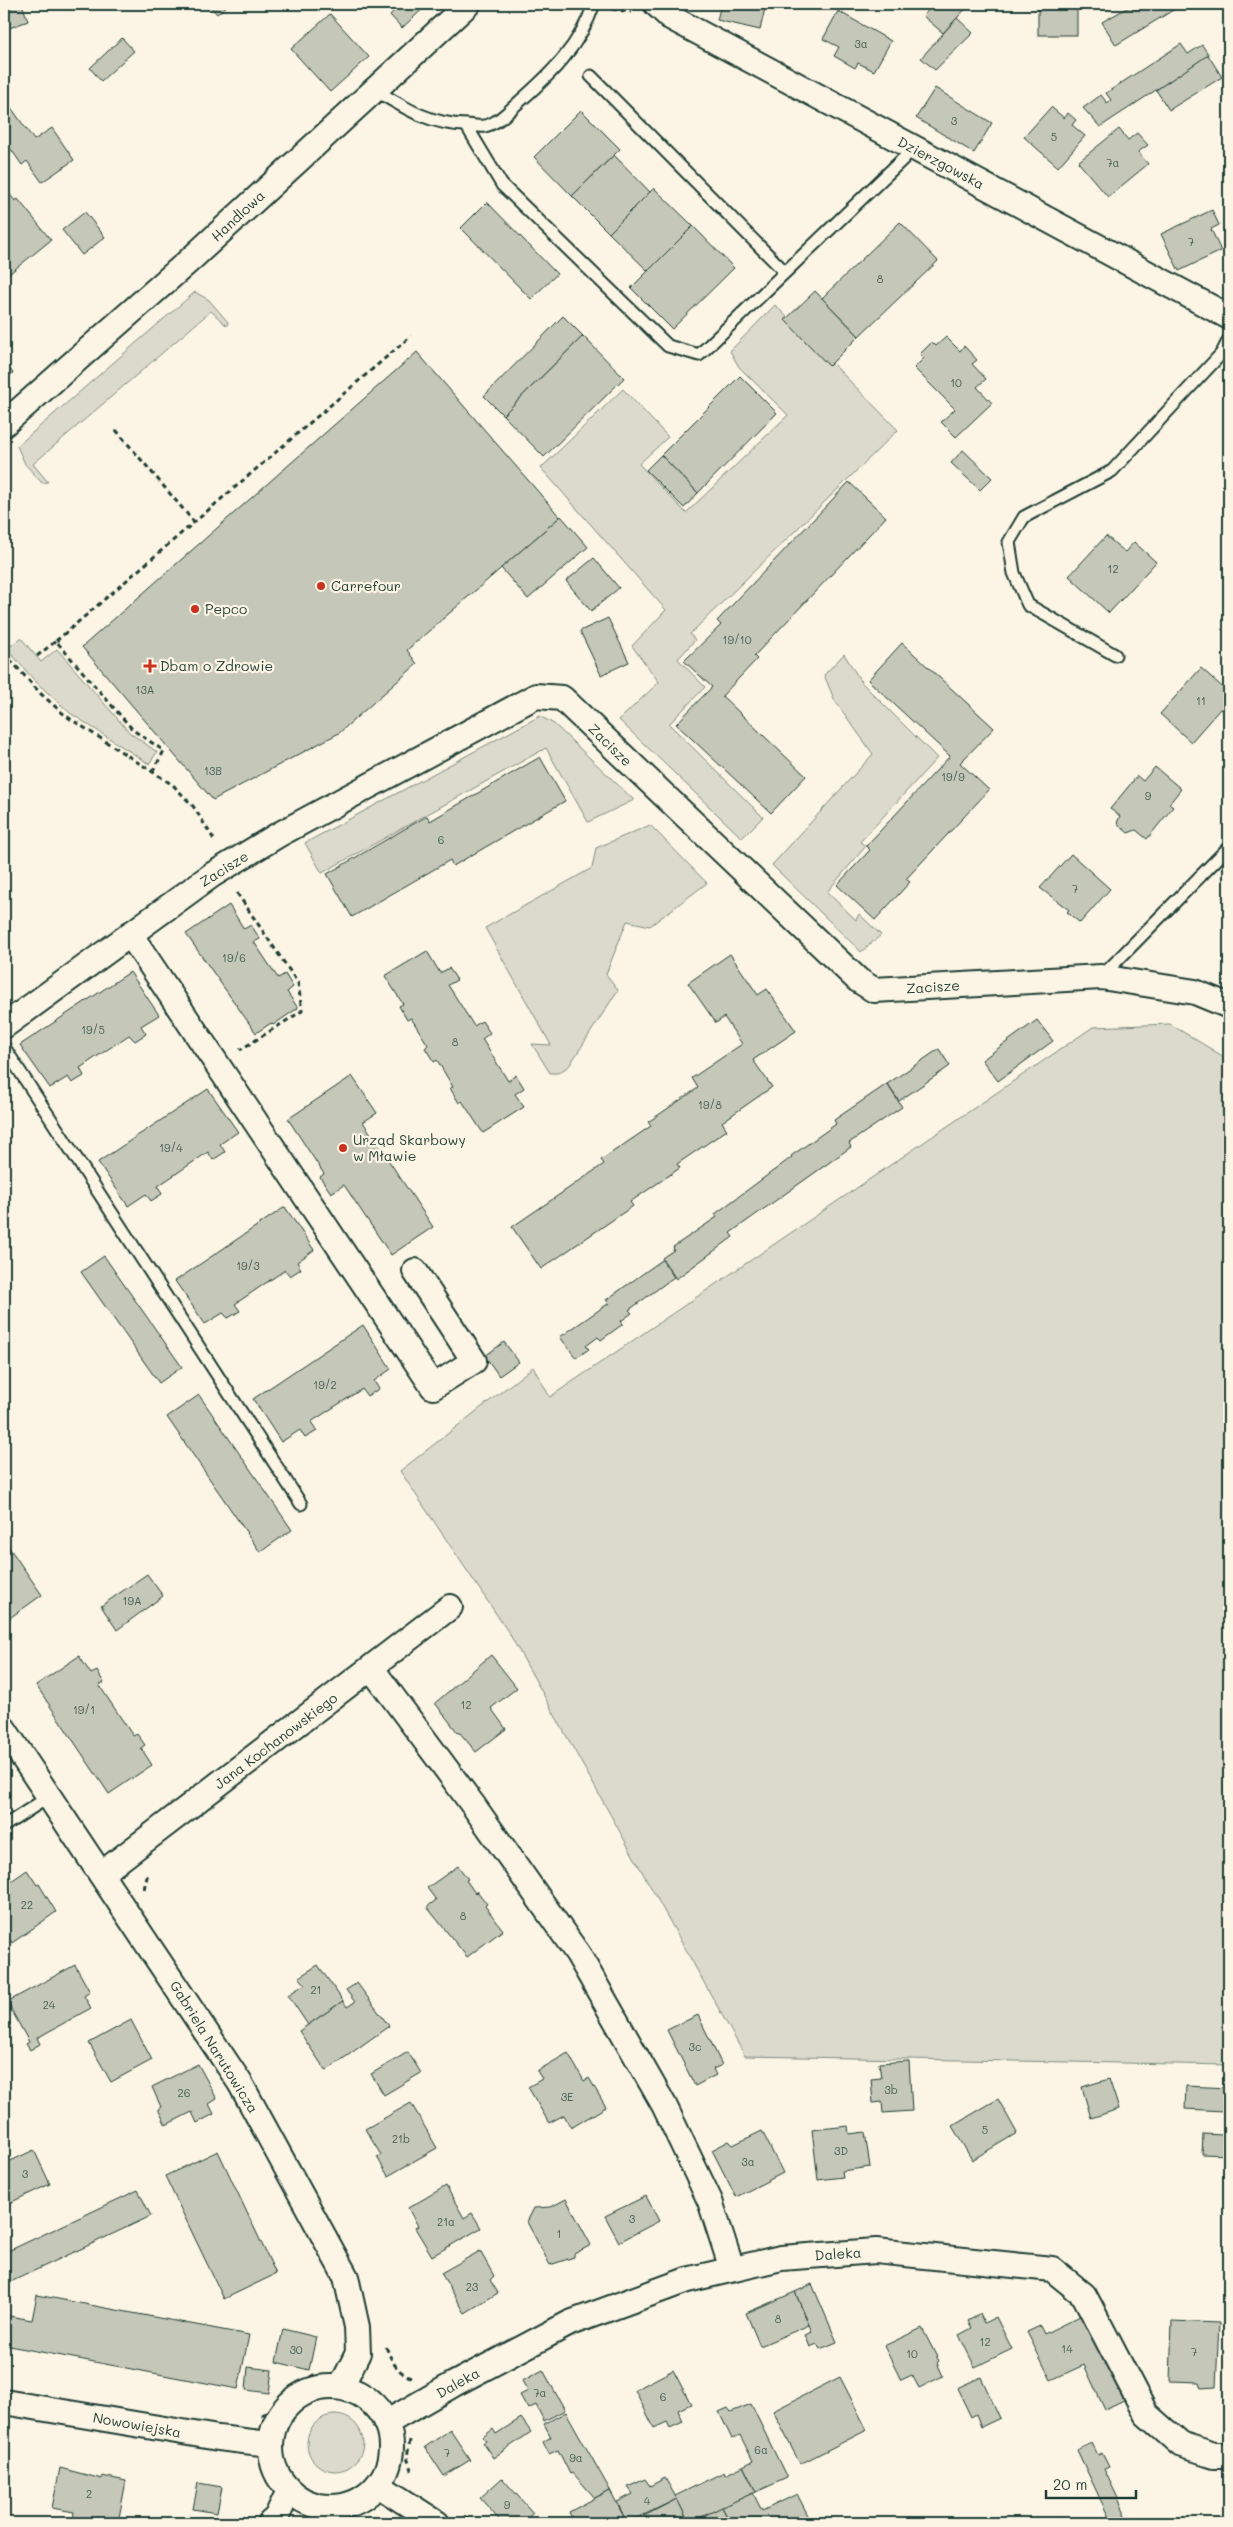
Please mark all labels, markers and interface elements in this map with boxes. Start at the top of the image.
house number: 3a [854,36,868,51]
house number: 3 [951,113,958,128]
house number: 5 [1051,129,1057,144]
street label: Dzierzgowska [895,132,988,193]
house number: 7a [1107,155,1120,170]
street label: Handlowa [207,186,269,245]
house number: 7 [1188,234,1194,249]
house number: 8 [877,271,884,286]
house number: 10 [950,375,962,390]
house number: 12 [1107,561,1119,576]
place label: Carrefour [331,576,401,595]
marker: Carrefour [315,580,327,592]
place label: Pepco [205,599,247,618]
marker: Pepco [189,603,201,615]
house number: 19/10 [723,632,752,647]
place label: Dbam o Zdrowie [160,656,273,675]
marker: Dbam o Zdrowie [144,660,156,672]
house number: 13A [136,682,154,697]
house number: 11 [1196,693,1206,708]
street label: Zacisze [584,719,636,770]
house number: 13B [204,763,222,778]
house number: 19/9 [941,769,965,784]
house number: 9 [1145,788,1152,803]
house number: 6 [438,832,444,847]
street label: Zacisze [196,846,252,891]
house number: 7 [1072,881,1078,896]
house number: 19/6 [222,950,246,965]
street label: Zacisze [905,975,961,998]
house number: 19/5 [81,1022,105,1037]
house number: 8 [452,1034,459,1049]
house number: 19/8 [698,1097,722,1112]
place label: Urząd Skarbowy w Mławie [353,1130,466,1165]
house number: 19/4 [159,1140,183,1155]
marker: Urząd Skarbowy w Mławie [337,1142,349,1154]
house number: 19/3 [236,1258,260,1273]
house number: 19/2 [313,1377,337,1392]
house number: 19A [122,1593,142,1608]
street label: Jana Kochanowskiego [210,1688,341,1793]
house number: 12 [460,1697,472,1712]
house number: 19/1 [73,1702,95,1717]
house number: 22 [21,1897,33,1912]
house number: 8 [460,1908,467,1923]
street label: Gabriela Narutowicza [166,1977,263,2117]
house number: 21 [310,1982,322,1997]
house number: 24 [43,1997,56,2012]
house number: 3c [689,2039,701,2054]
house number: 3b [884,2082,898,2097]
house number: 26 [178,2085,190,2100]
house number: 3E [561,2089,573,2104]
house number: 5 [982,2122,988,2137]
house number: 21b [392,2131,410,2146]
house number: 3D [834,2143,848,2158]
house number: 3a [741,2154,755,2169]
house number: 3 [22,2166,29,2181]
house number: 3 [629,2211,636,2226]
house number: 21a [437,2214,455,2229]
house number: 1 [557,2226,561,2241]
street label: Daleka [814,2242,862,2265]
house number: 23 [466,2279,479,2294]
house number: 8 [775,2311,782,2326]
house number: 12 [979,2334,991,2349]
house number: 14 [1061,2341,1073,2356]
house number: 30 [289,2342,303,2357]
house number: 7 [1191,2344,1197,2359]
house number: 10 [906,2346,918,2361]
street label: Daleka [433,2363,483,2402]
house number: 7a [534,2385,547,2400]
house number: 6 [660,2389,666,2404]
street label: Nowowiejska [91,2407,183,2442]
house number: 6a [754,2442,768,2457]
house number: 7 [444,2445,450,2460]
house number: 9a [569,2450,583,2465]
scale bar [1046,2467,1136,2499]
text: 20 m [1053,2474,1087,2494]
house number: 2 [86,2486,92,2501]
house number: 4 [644,2493,651,2508]
house number: 9 [504,2497,511,2512]

